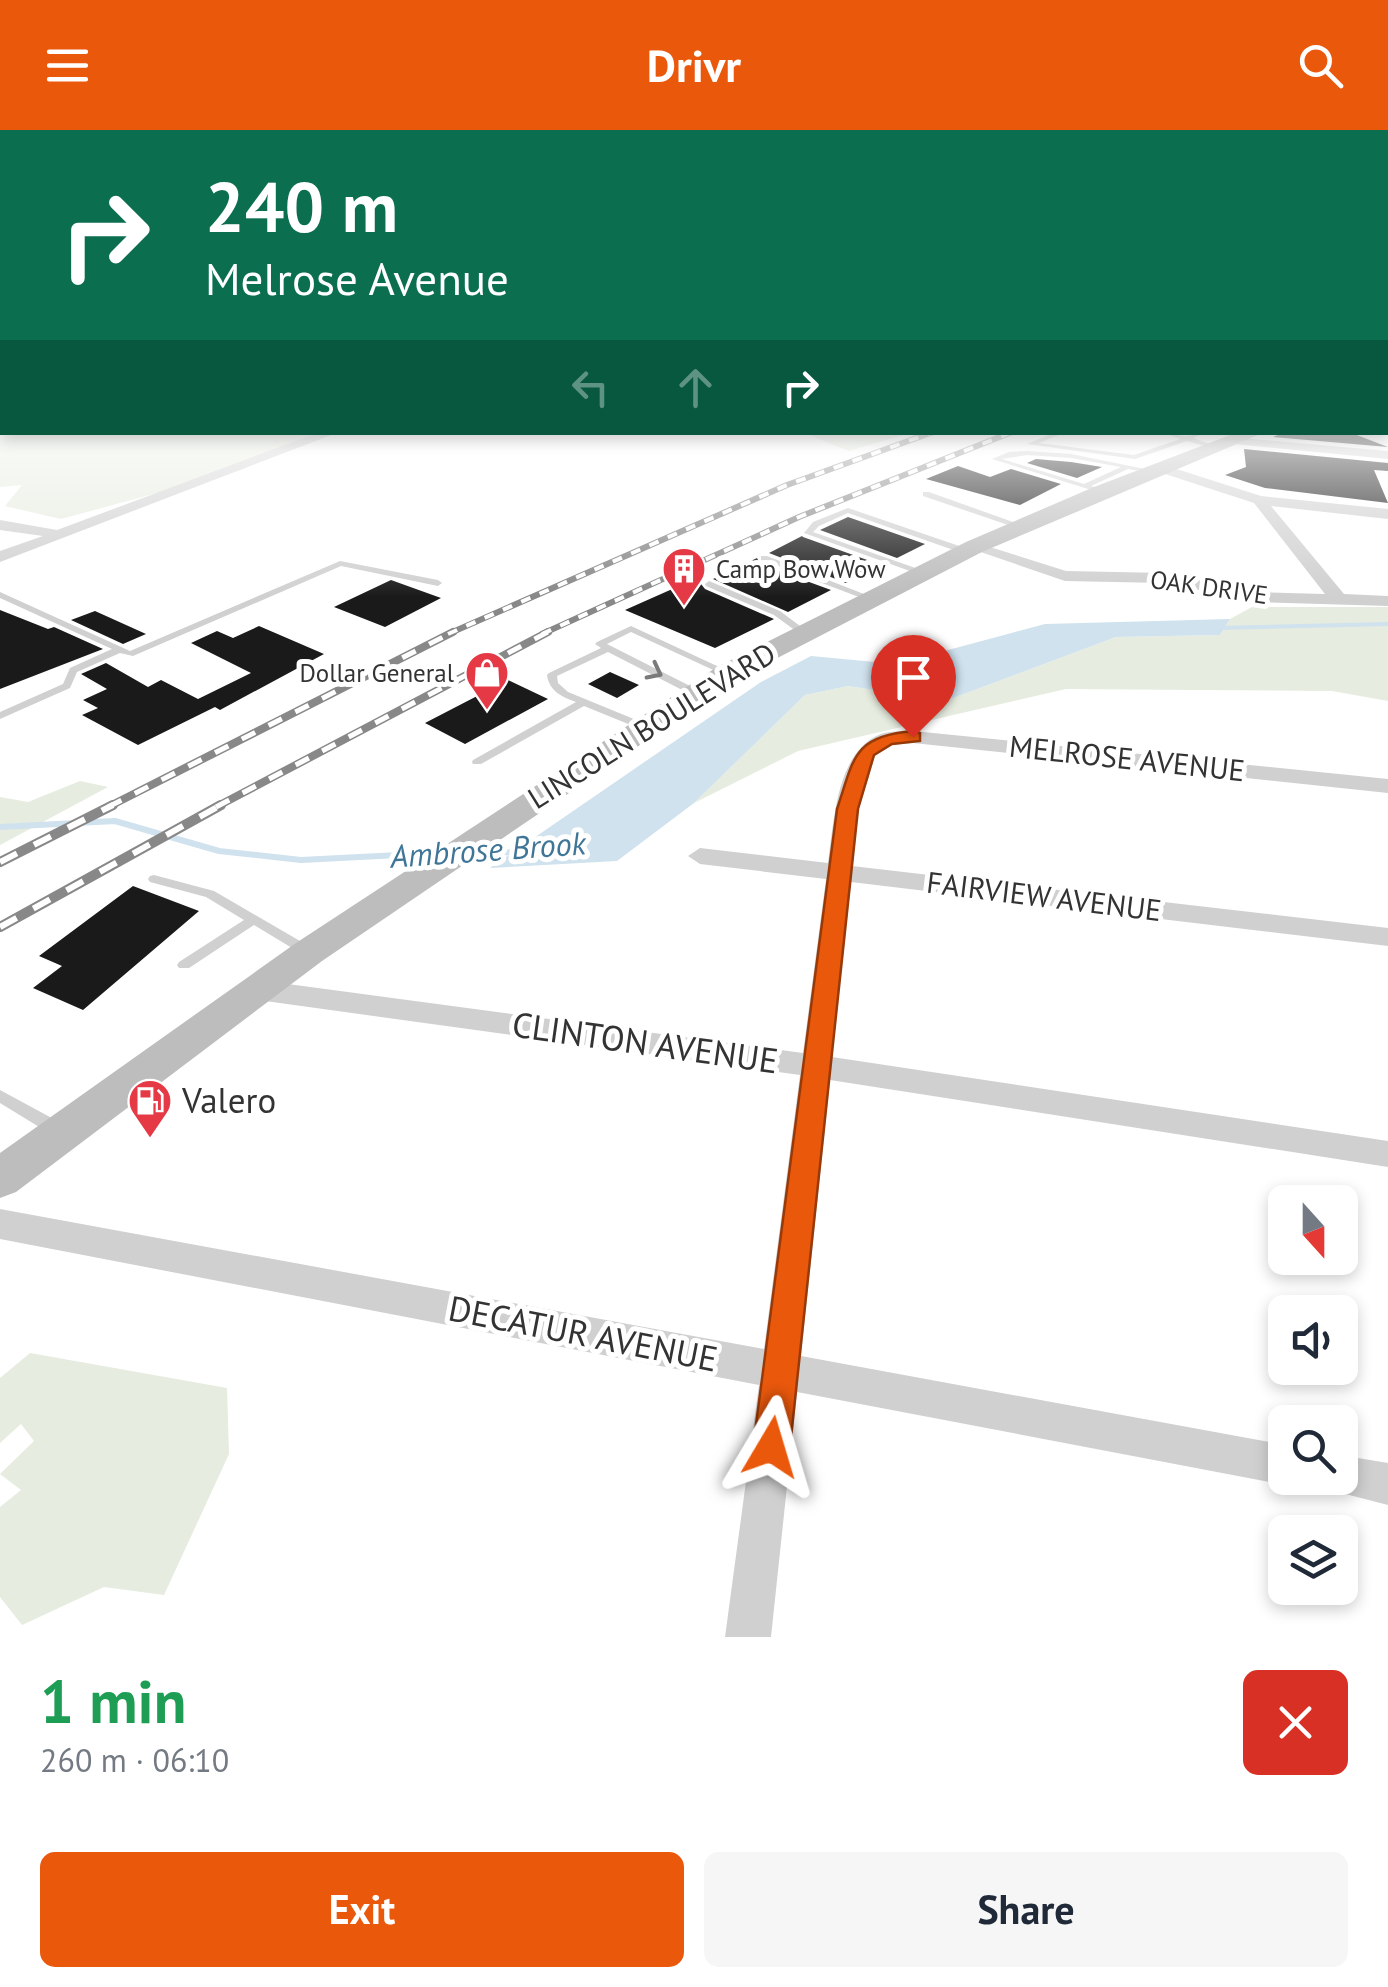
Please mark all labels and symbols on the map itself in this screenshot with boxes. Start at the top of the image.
building icon: Camp Bow Wow [661,546,707,607]
place label: Camp Bow Wow [716,553,886,585]
street label: OAK DRIVE [1148,563,1270,611]
street label: LINCOLN BOULEVARD [520,633,782,817]
pin [871,635,956,738]
shop icon: Dollar General [464,650,510,711]
place label: Dollar General [299,657,455,689]
one-way arrow [645,660,663,679]
street label: MELROSE AVENUE [1007,726,1247,789]
water label: Ambrose Brook [387,821,589,877]
street label: FAIRVIEW AVENUE [925,862,1164,929]
street label: CLINTON AVENUE [509,1001,781,1083]
place label: Valero [181,1077,276,1123]
fuel station icon: Valero [127,1078,173,1139]
north arrow [1268,1185,1358,1275]
street label: DECATUR AVENUE [445,1284,721,1382]
position arrow [719,1395,823,1499]

